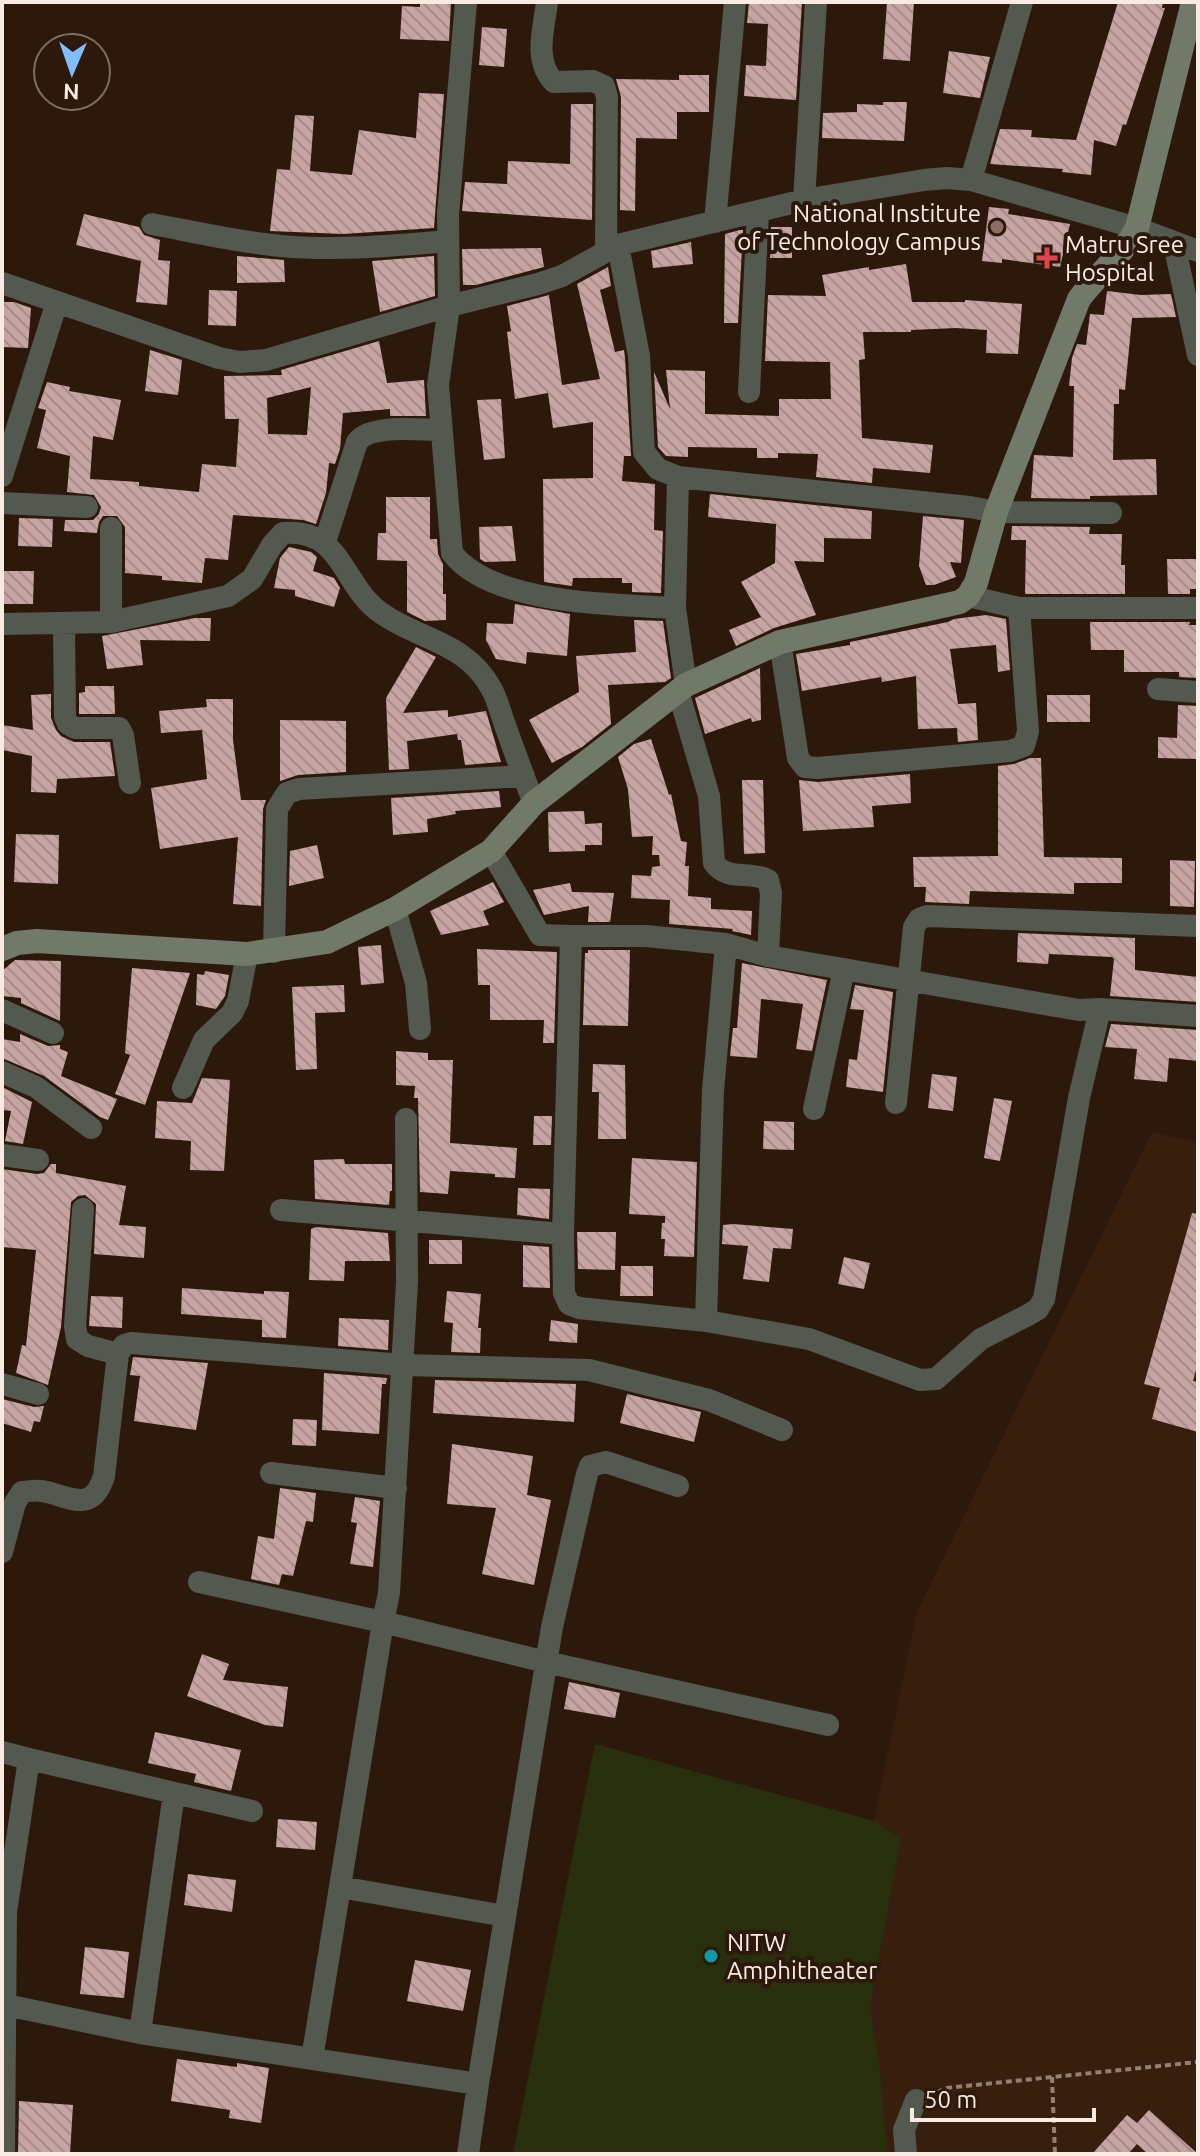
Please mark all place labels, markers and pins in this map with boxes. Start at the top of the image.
place label: National Institute of Technology Campus [737,200,981,255]
marker: National Institute of Technology Campus [988,218,1006,236]
place label: Matru Sree Hospital [1065,231,1184,286]
marker: Matru Sree Hospital [1036,247,1058,269]
place label: NITW Amphitheater [727,1929,877,1984]
marker: NITW Amphitheater [702,1947,720,1965]

